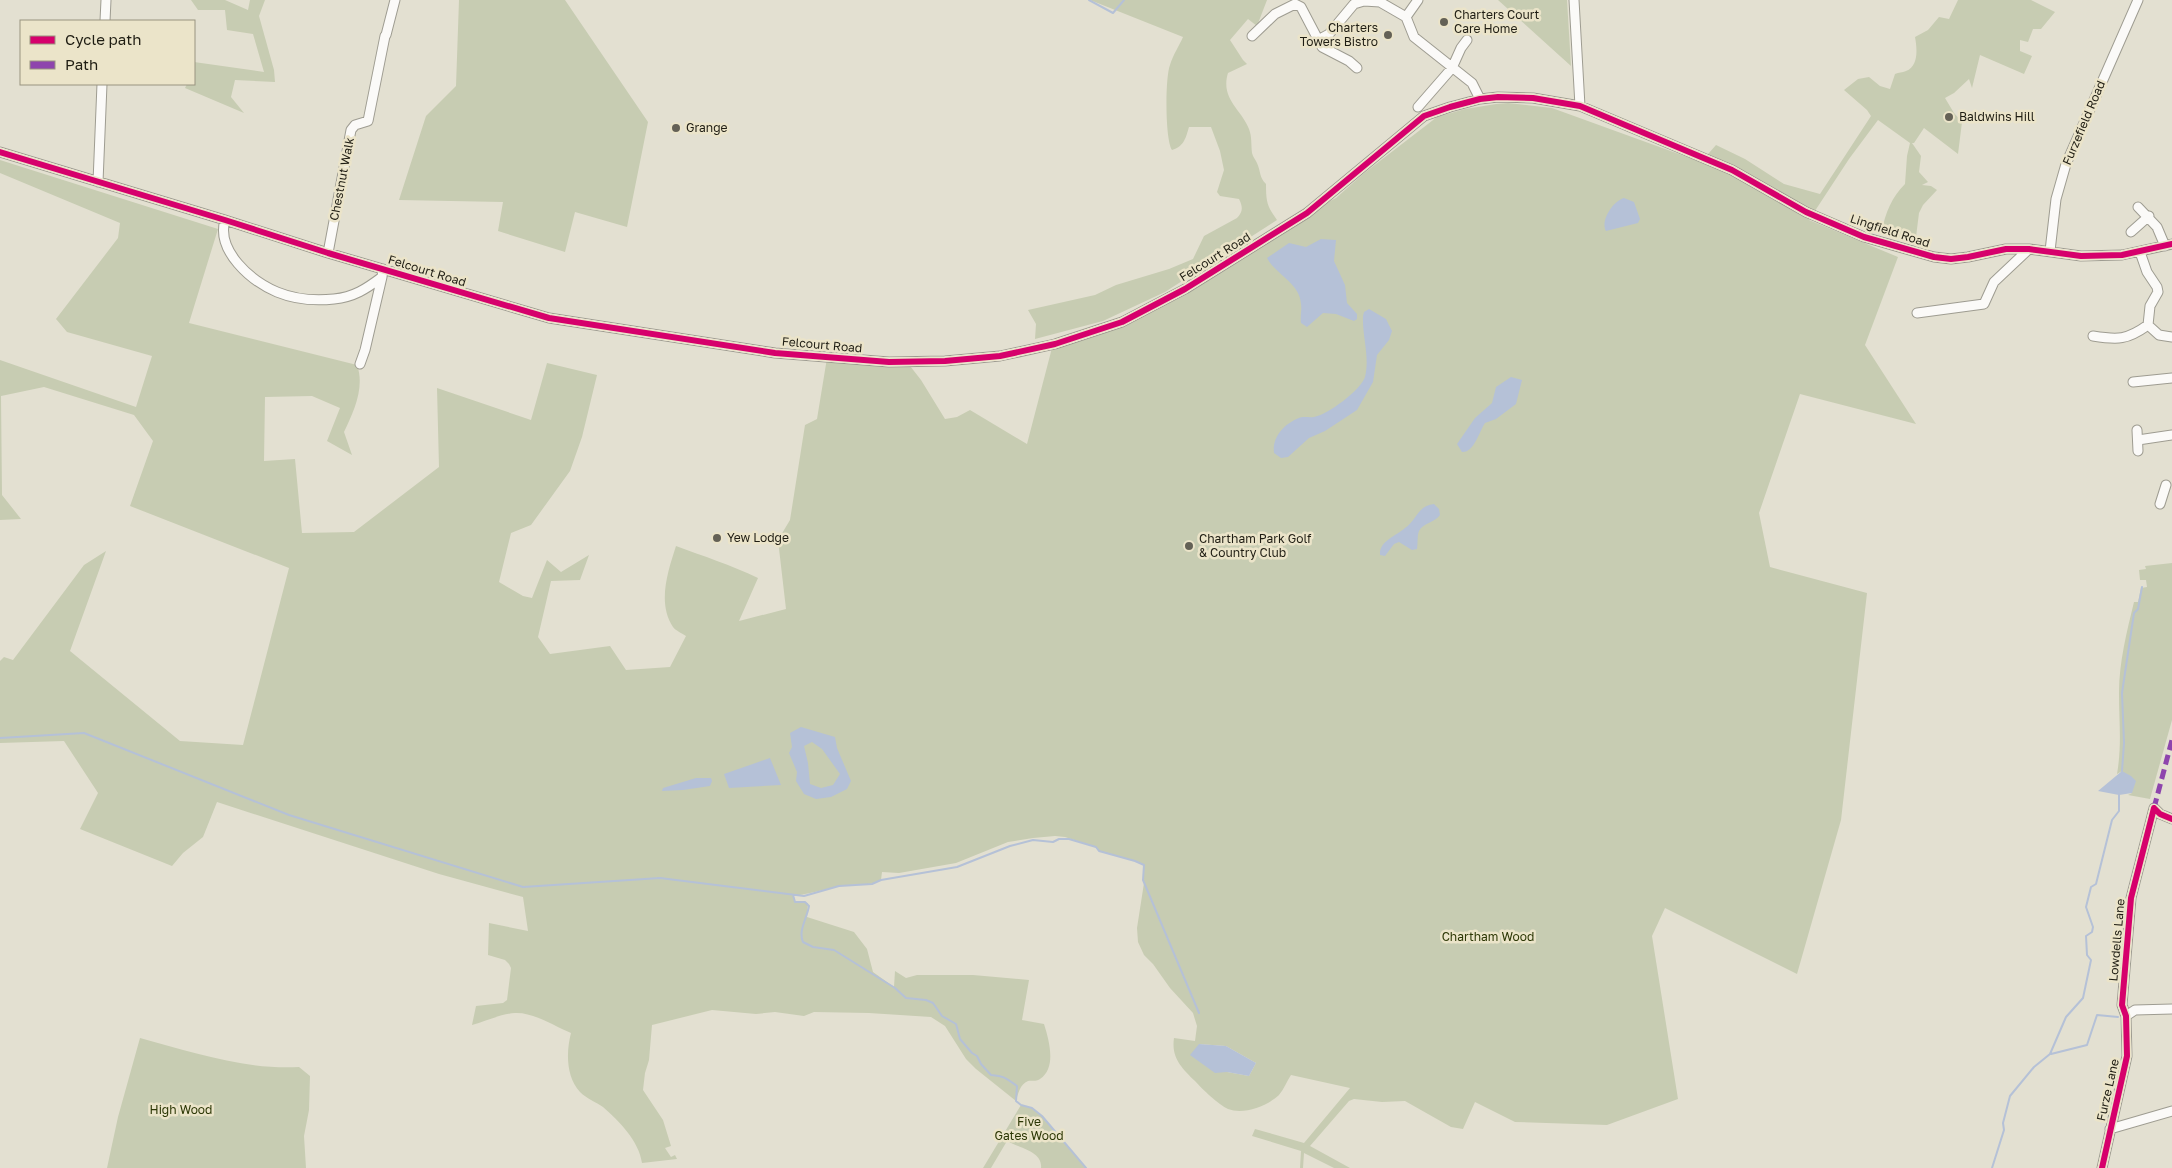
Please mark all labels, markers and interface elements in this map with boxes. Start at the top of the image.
place label: Charters Court Care Home [1454,7,1540,36]
marker: Charters Court Care Home [1438,16,1450,28]
legend [20,20,195,85]
place label: Charters Towers Bistro [1300,20,1378,49]
marker: Charters Towers Bistro [1382,29,1394,41]
text: Cycle path [65,30,141,48]
text: Path [65,55,98,73]
street label: Furzefield Road [2059,78,2108,167]
place label: Baldwins Hill [1959,109,2035,124]
marker: Baldwins Hill [1943,111,1955,123]
place label: Grange [686,120,728,135]
marker: Grange [670,122,682,134]
street label: Chestnut Walk [326,136,357,222]
street label: Lingfield Road [1848,211,1932,250]
street label: Felcourt Road [1176,229,1253,284]
street label: Felcourt Road [386,252,468,290]
street label: Felcourt Road [781,334,863,355]
place label: Yew Lodge [727,530,789,545]
place label: Chartham Park Golf & Country Club [1199,531,1312,560]
marker: Yew Lodge [711,532,723,544]
marker: Chartham Park Golf & Country Club [1183,540,1195,552]
street label: Lowdells Lane [2105,898,2128,982]
park label: Chartham Wood [1442,929,1534,944]
street label: Furze Lane [2093,1057,2122,1122]
park label: High Wood [150,1102,212,1117]
park label: Five Gates Wood [994,1114,1064,1143]

